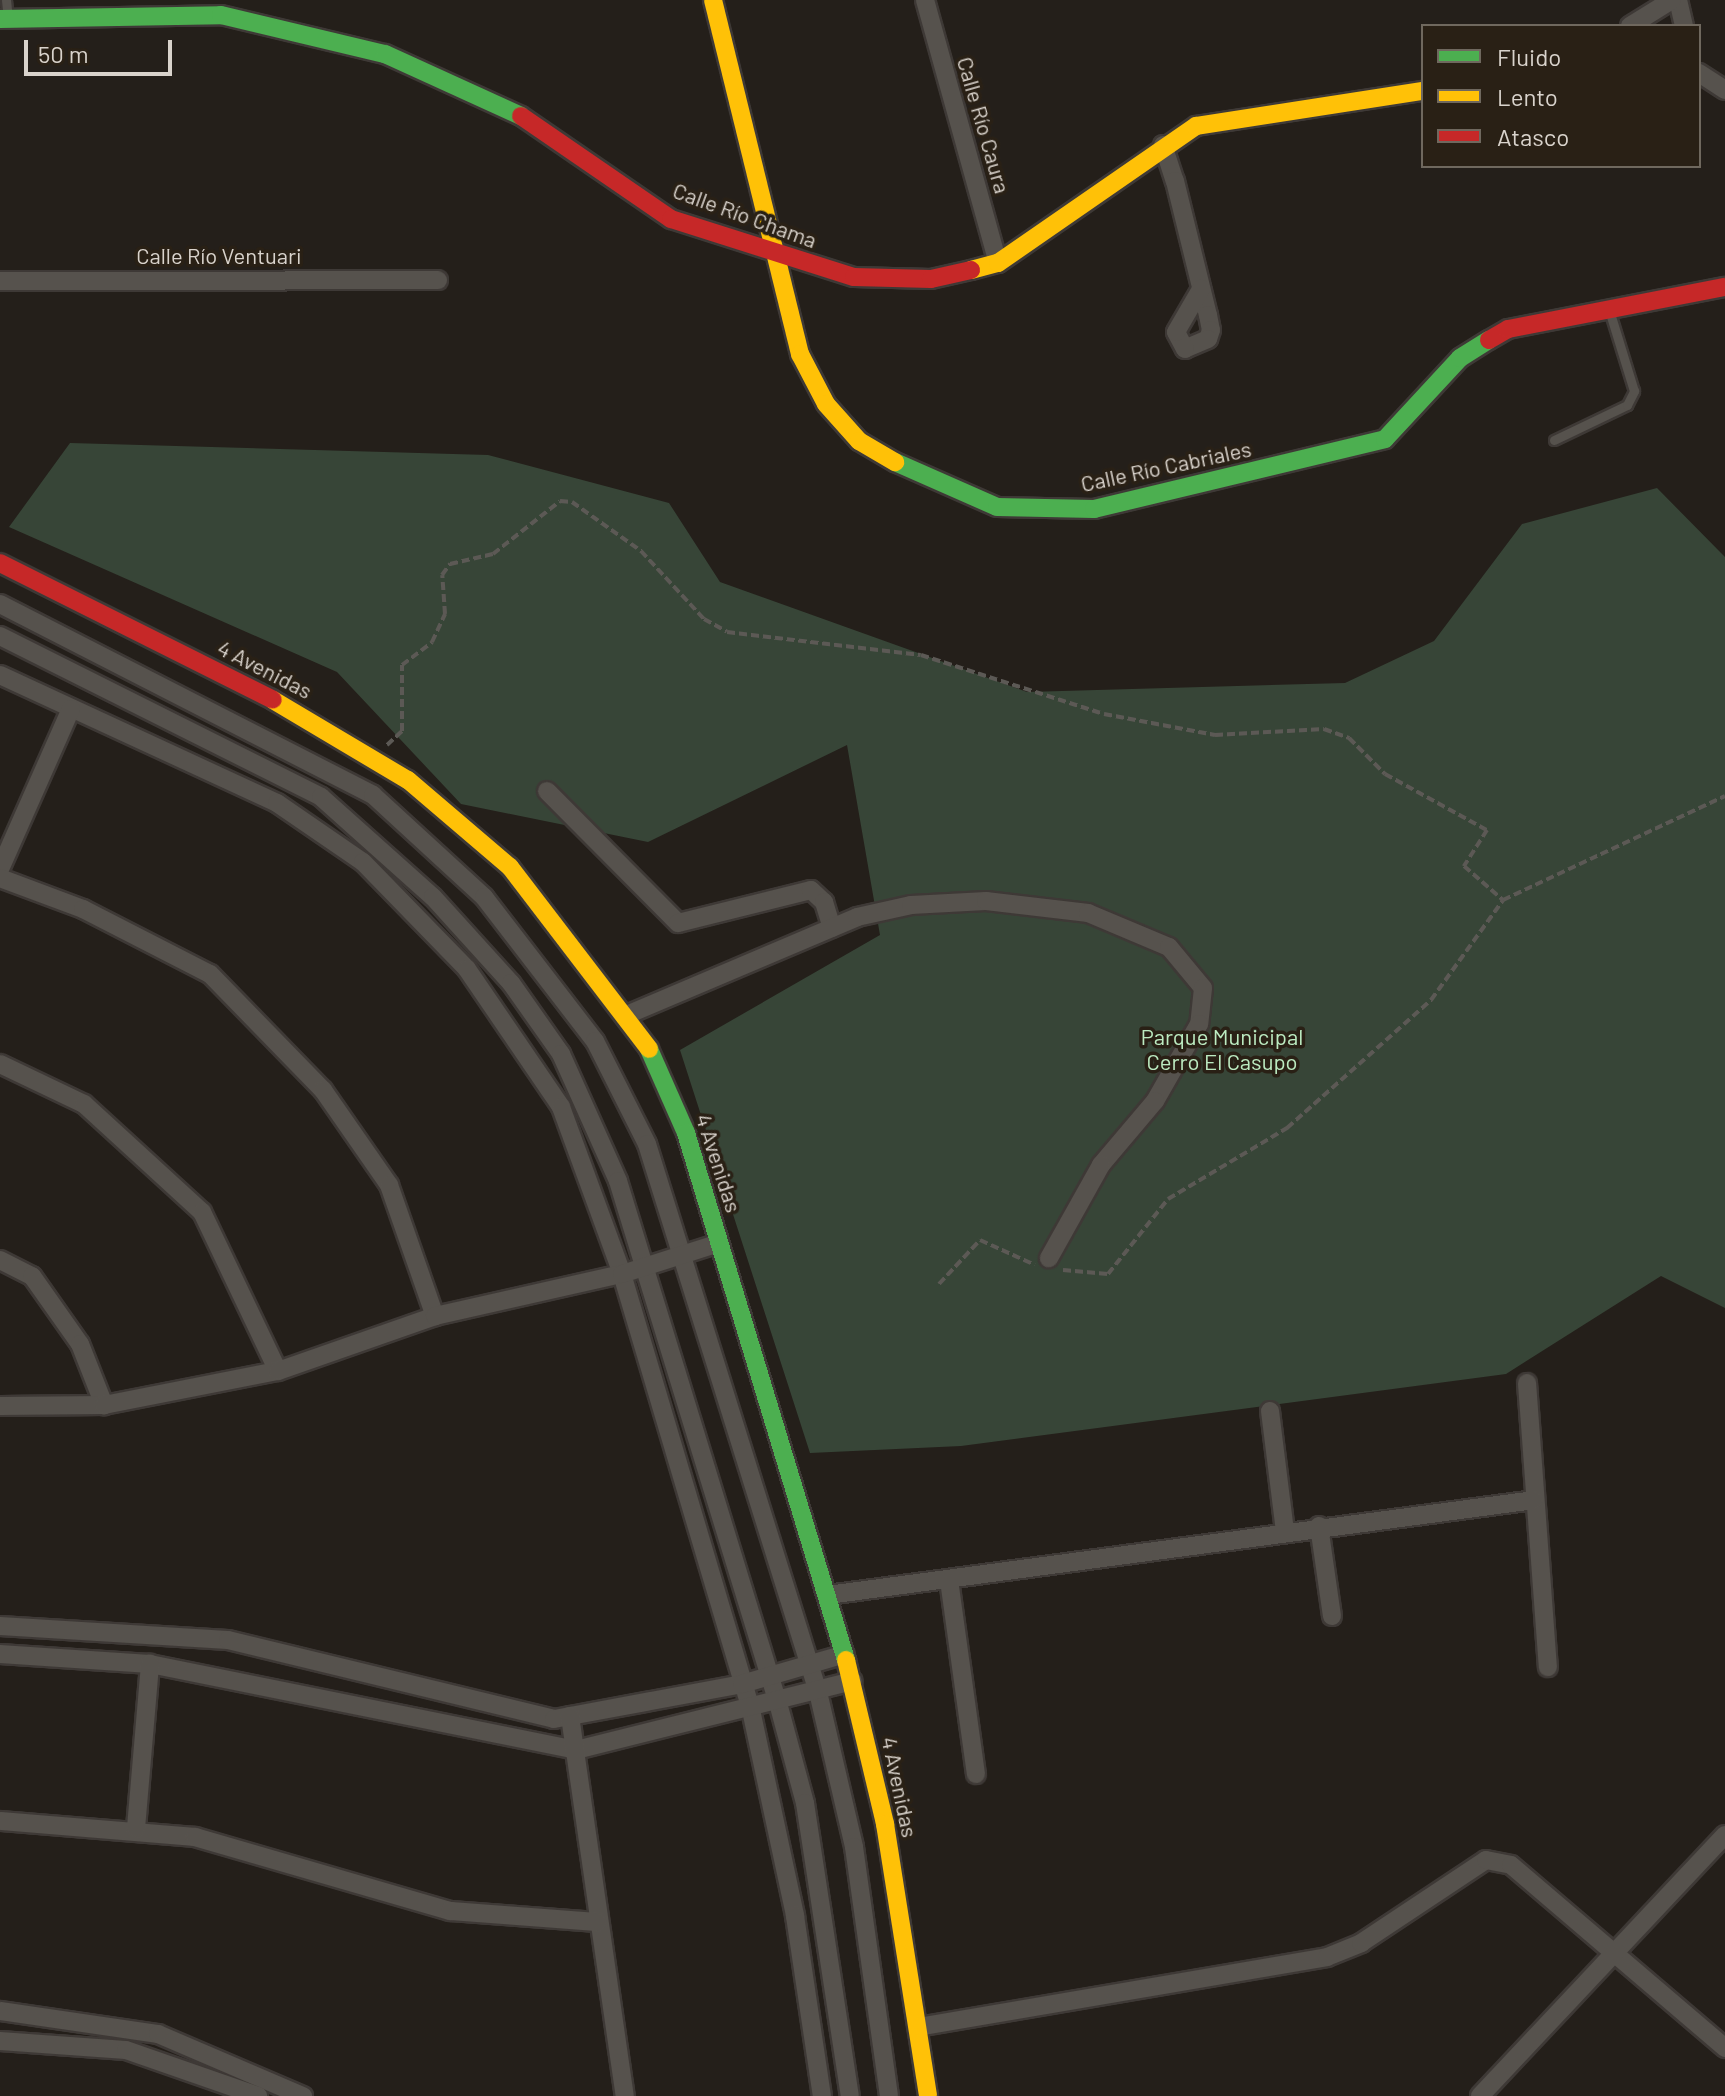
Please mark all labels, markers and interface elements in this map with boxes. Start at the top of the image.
scale bar [28,24,176,74]
legend [1421,24,1701,168]
text: 50 m [38,39,89,68]
text: Fluido [1497,42,1561,71]
street label: Calle Río Caura [952,54,1016,196]
text: Lento [1497,82,1558,111]
text: Atasco [1497,122,1569,151]
street label: Calle Río Chama [669,177,821,253]
street label: Calle Río Ventuari [136,243,302,269]
street label: Calle Río Cabriales [1078,435,1254,497]
street label: 4 Avenidas [213,634,317,704]
park label: Parque Municipal Cerro El Casupo [1141,1023,1303,1074]
street label: 4 Avenidas [691,1110,747,1216]
street label: 4 Avenidas [876,1734,924,1840]

